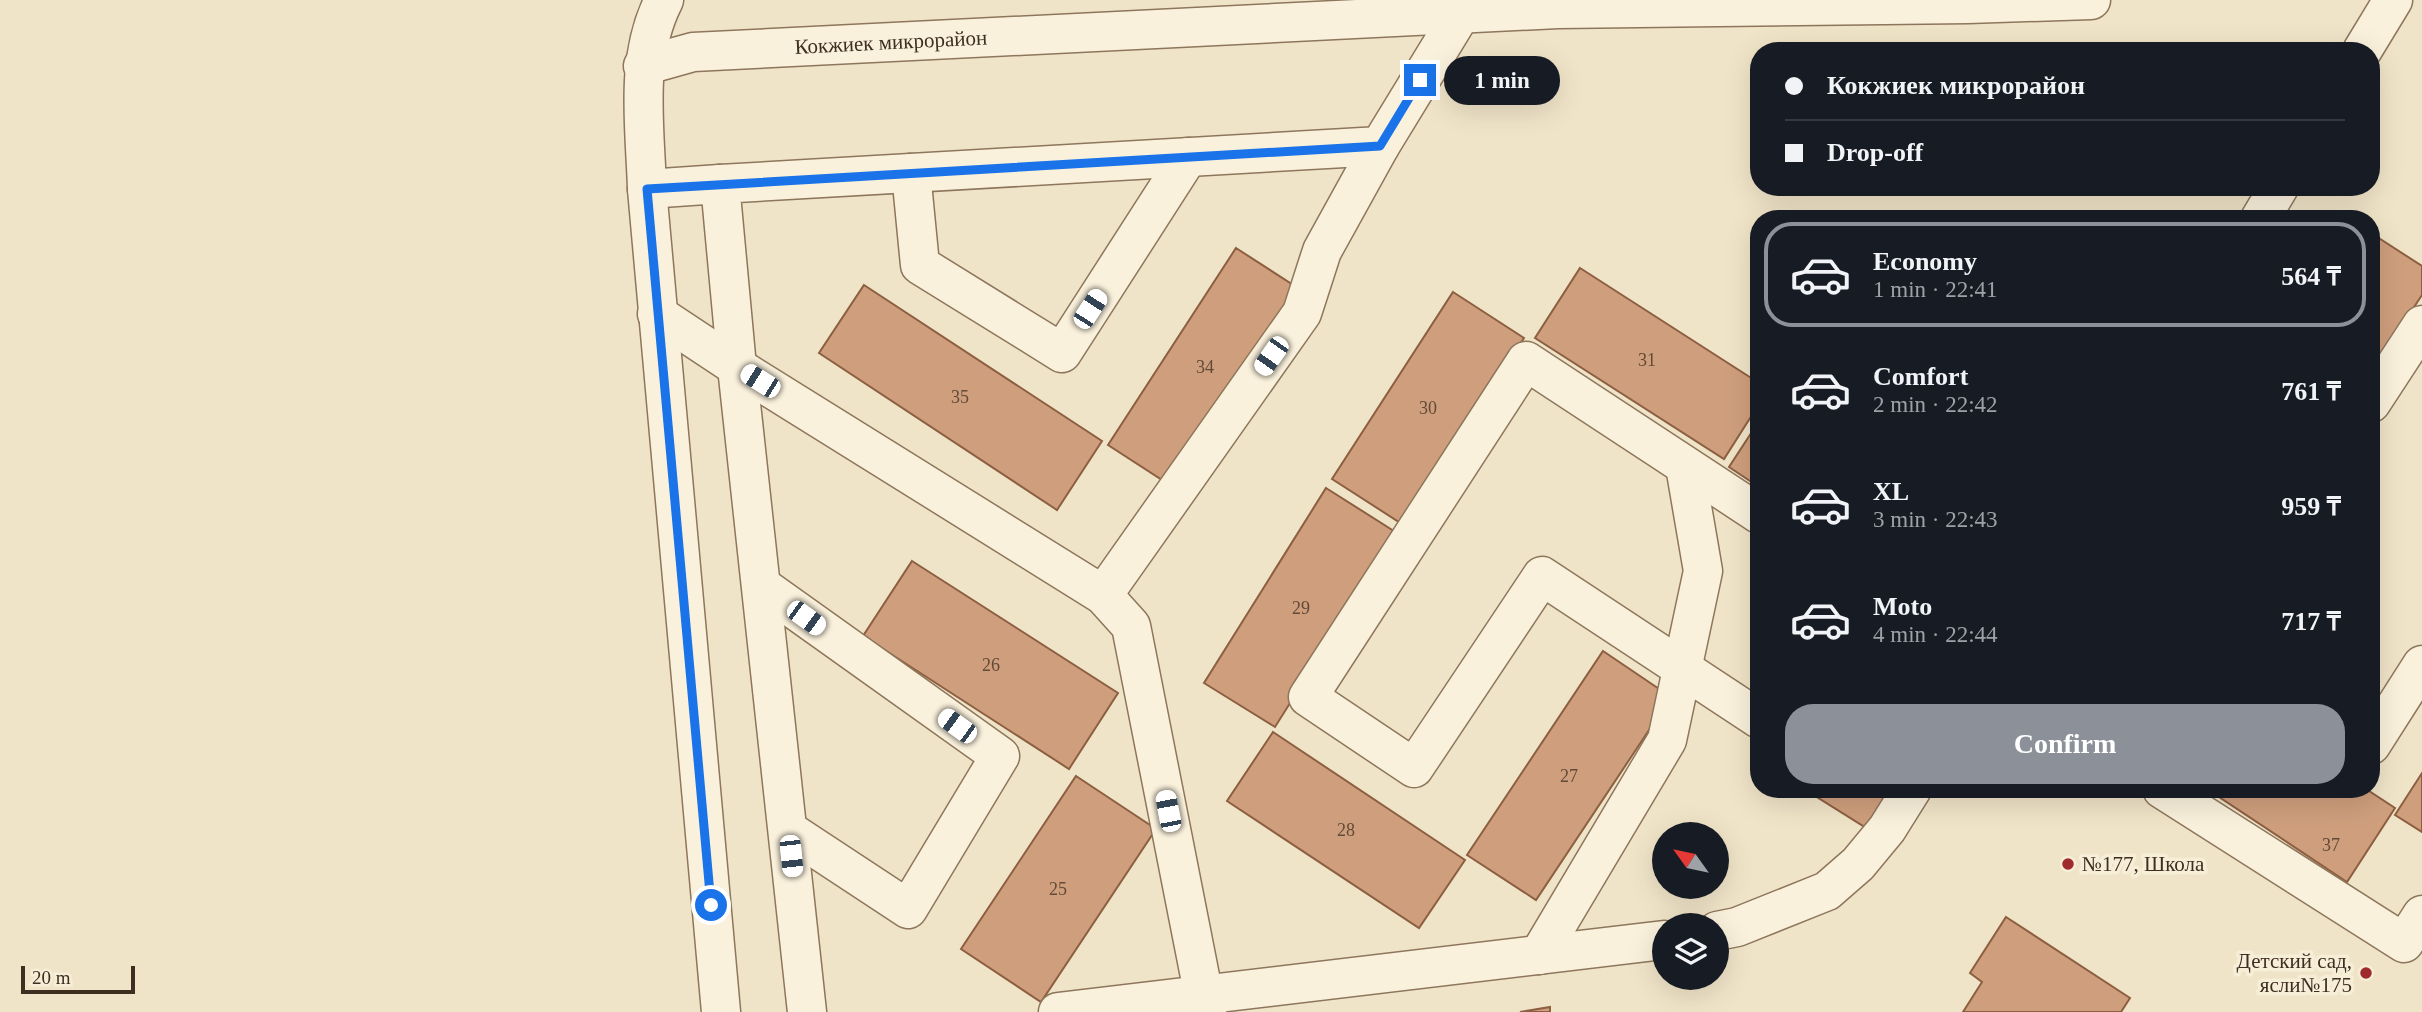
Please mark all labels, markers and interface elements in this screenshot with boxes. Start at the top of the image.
street label: Кокжиек микрорайон [794,25,988,59]
callout: 1 min [1444,56,1560,104]
route end [1404,64,1436,96]
text: 1 min [1474,68,1530,93]
text: Кокжиек микрорайон [1827,71,2085,100]
text: Drop-off [1827,138,1923,167]
icon: car [1789,243,1852,306]
text: Economy [1873,247,1977,276]
text: 564 ₸ [2281,262,2341,291]
text: 1 min · 22:41 [1873,277,1998,302]
car [1070,286,1111,332]
car [1251,333,1292,379]
house number: 31 [1638,350,1656,370]
house number: 34 [1196,357,1214,377]
icon: car [1789,358,1852,421]
car [737,361,784,401]
text: Comfort [1873,362,1968,391]
text: 761 ₸ [2281,377,2341,406]
house number: 35 [951,387,969,407]
text: 2 min · 22:42 [1873,392,1998,417]
house number: 30 [1419,398,1437,418]
icon: car [1789,473,1852,536]
text: XL [1873,477,1909,506]
text: 959 ₸ [2281,492,2341,521]
text: 3 min · 22:43 [1873,507,1998,532]
icon: car [1789,588,1852,651]
text: Moto [1873,592,1932,621]
car [783,597,830,639]
house number: 29 [1292,598,1310,618]
text: 717 ₸ [2281,607,2341,636]
text: 4 min · 22:44 [1873,622,1998,647]
house number: 26 [982,655,1000,675]
button: Confirm [1785,704,2345,784]
car [934,705,981,747]
house number: 27 [1560,766,1578,786]
car [1154,788,1183,834]
house number: 28 [1337,820,1355,840]
north arrow [1652,822,1729,900]
map controls [1652,822,1729,990]
car [779,834,804,878]
house number: 37 [2322,835,2340,855]
place label: №177, Школа [2082,852,2205,876]
marker: №177, Школа [2060,856,2076,872]
house number: 25 [1049,879,1067,899]
route start [695,889,727,921]
button: layers [1652,913,1729,990]
place label: Детский сад, ясли№175 [2237,949,2352,997]
scale bar [21,963,135,995]
marker: Детский сад, ясли№175 [2358,965,2374,981]
text: 20 m [32,967,71,988]

